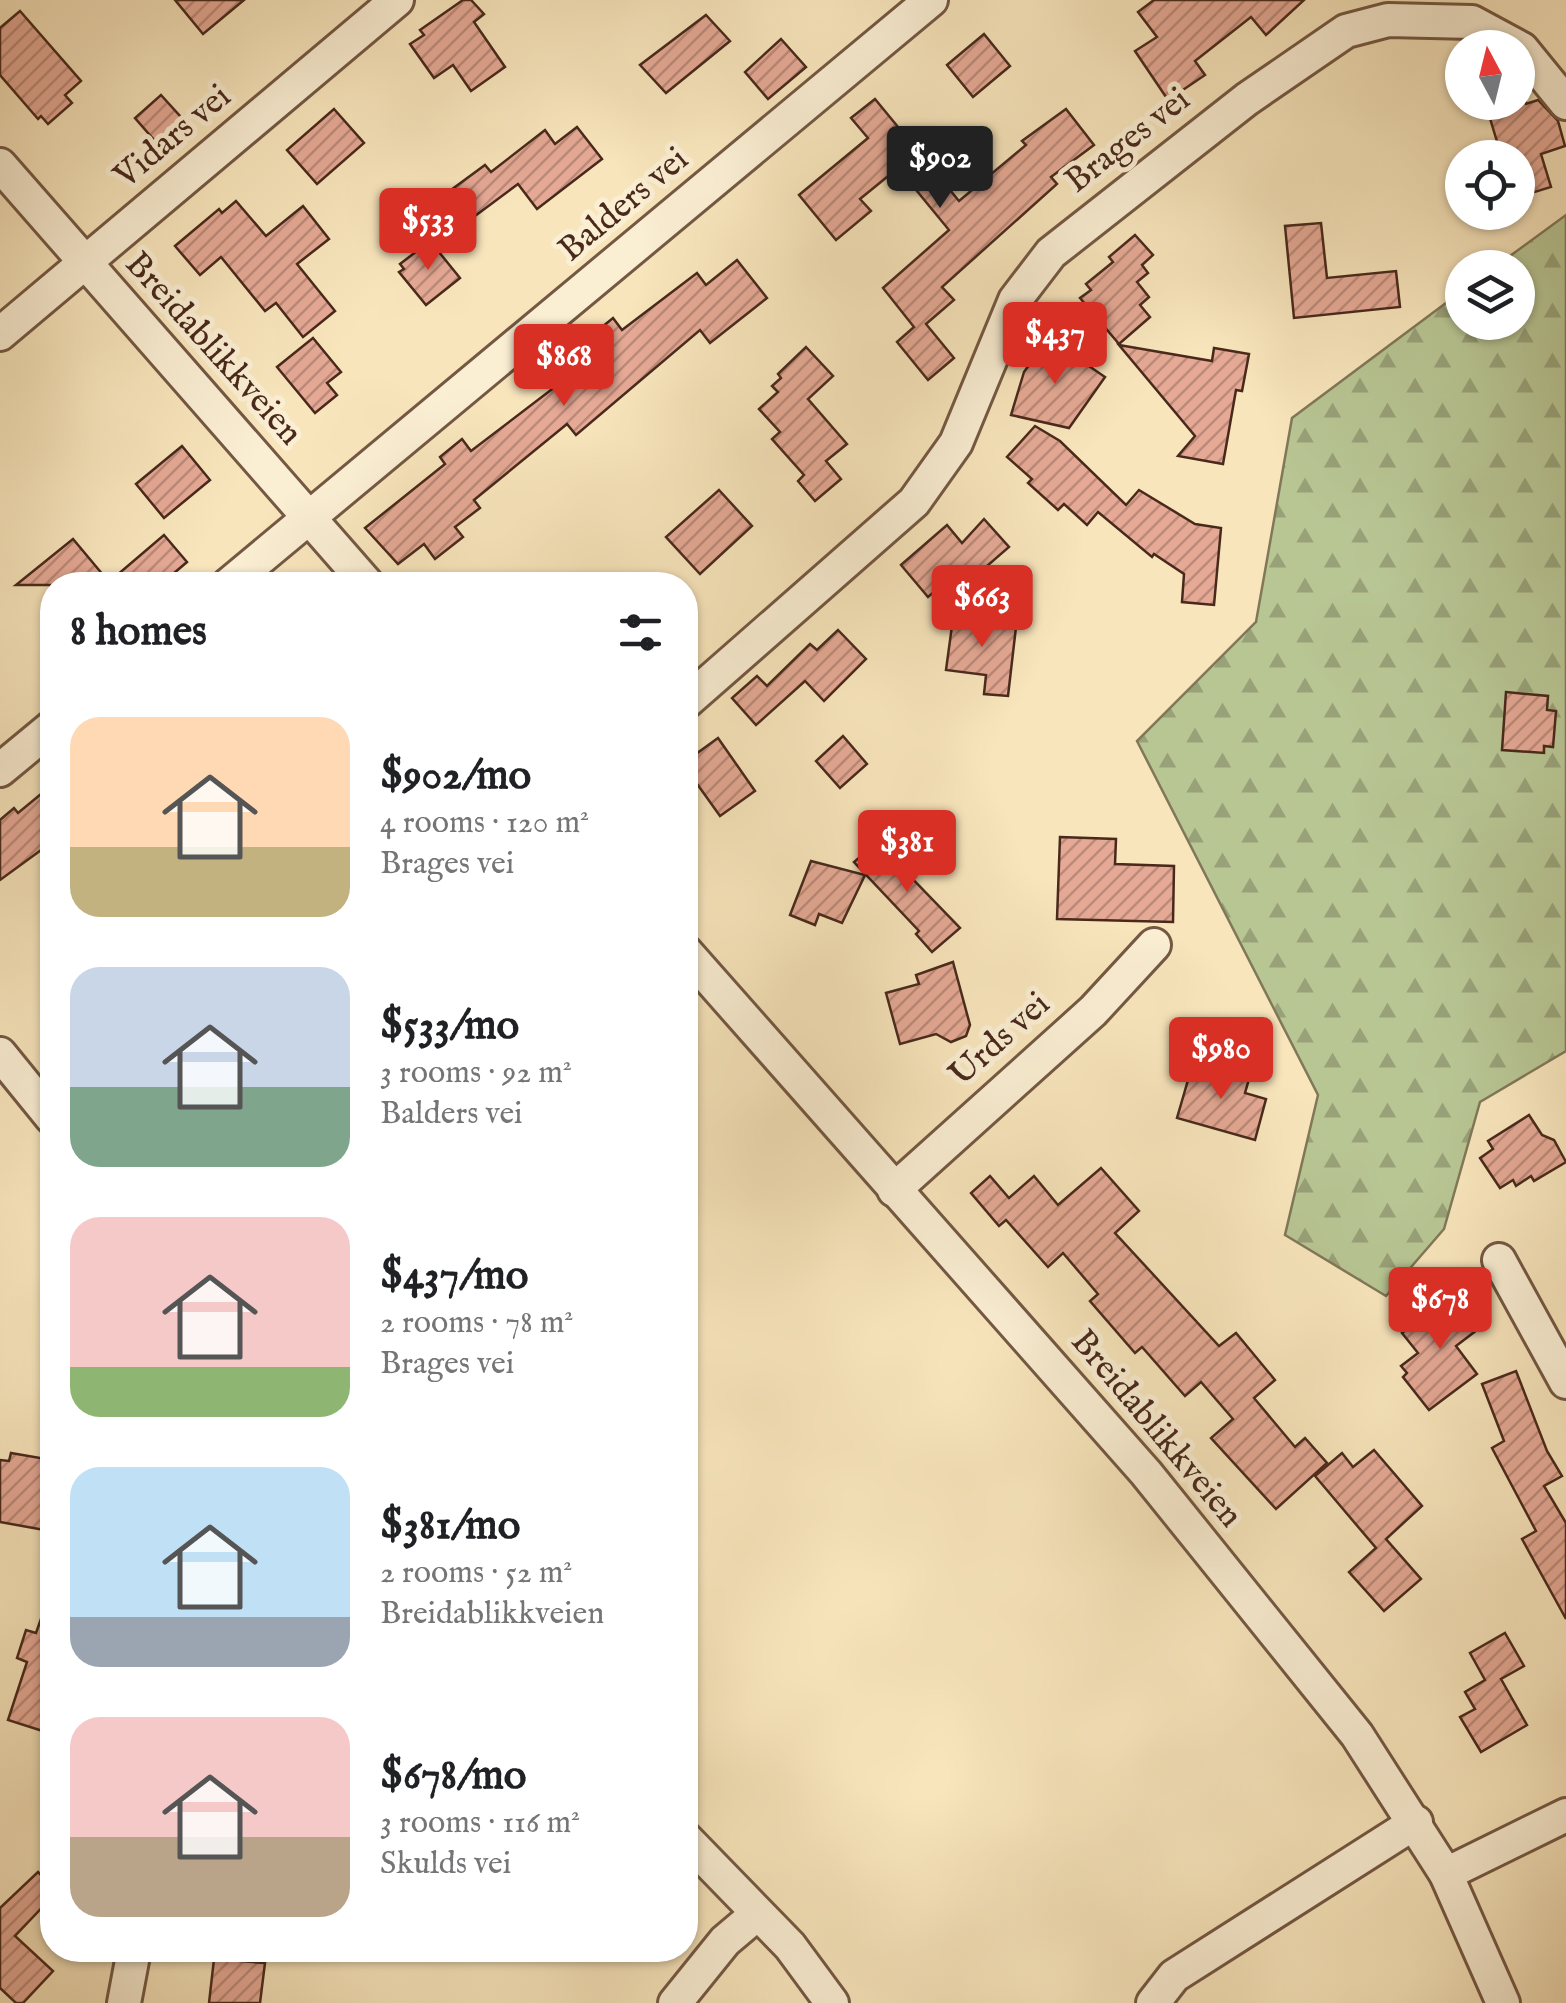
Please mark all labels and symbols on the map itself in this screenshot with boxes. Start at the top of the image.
north arrow [1445,30,1535,120]
street label: Vidars vei [104,75,241,200]
street label: Brages vei [1056,78,1200,204]
pin: $902 [881,126,999,211]
street label: Balders vei [550,138,698,272]
pin: $533 [369,188,487,273]
street label: Breidablikkveien [114,243,312,455]
pin: $437 [996,302,1114,387]
pin: $868 [505,324,623,409]
pin: $663 [923,565,1041,650]
pin: $381 [848,810,966,895]
street label: Urds vei [940,983,1060,1097]
pin: $980 [1162,1017,1280,1102]
pin: $678 [1381,1267,1499,1352]
street label: Breidablikkveien [1060,1321,1252,1537]

